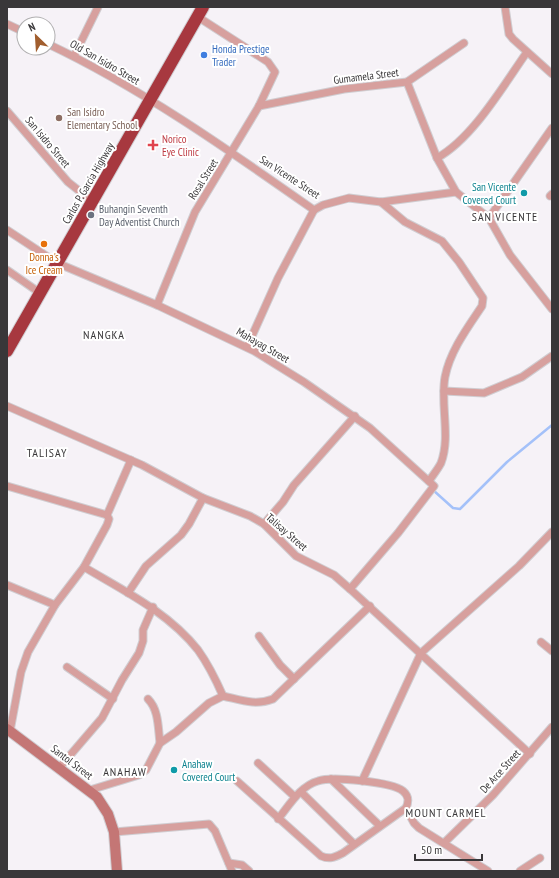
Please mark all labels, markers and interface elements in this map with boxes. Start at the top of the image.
north arrow [16,16,56,56]
text: N [26,19,37,35]
street label: Old San Isidro Street [68,36,142,88]
place label: Honda Prestige Trader [212,42,270,69]
marker: Honda Prestige Trader [199,50,209,60]
street label: Gumamela Street [333,65,399,87]
place label: San Isidro Elementary School [67,105,138,132]
marker: San Isidro Elementary School [54,113,64,123]
street label: San Isidro Street [23,114,73,170]
place label: Norico Eye Clinic [162,132,199,159]
street label: Carlos P. Garcia Highway [59,139,117,226]
marker: Norico Eye Clinic [147,139,159,151]
street label: San Vicente Street [257,152,323,202]
street label: Rosal Street [185,156,221,202]
place label: San Vicente Covered Court [463,180,516,207]
marker: San Vicente Covered Court [519,188,529,198]
place label: Buhangin Seventh Day Adventist Church [99,202,180,229]
district label: SAN VICENTE [472,209,538,224]
marker: Buhangin Seventh Day Adventist Church [86,210,96,220]
marker: Donna's Ice Cream [39,239,49,249]
place label: Donna's Ice Cream [25,250,63,277]
street label: Mahayag Street [234,324,292,366]
district label: NANGKA [83,327,125,342]
district label: TALISAY [27,445,67,460]
street label: Talisay Street [263,510,311,554]
street label: Santol Street [48,742,96,782]
street label: De Arce Street [477,746,523,796]
place label: Anahaw Covered Court [182,757,235,784]
district label: ANAHAW [103,764,147,779]
marker: Anahaw Covered Court [169,765,179,775]
district label: MOUNT CARMEL [406,805,486,820]
scale bar [415,836,482,862]
text: 50 m [421,842,442,857]

